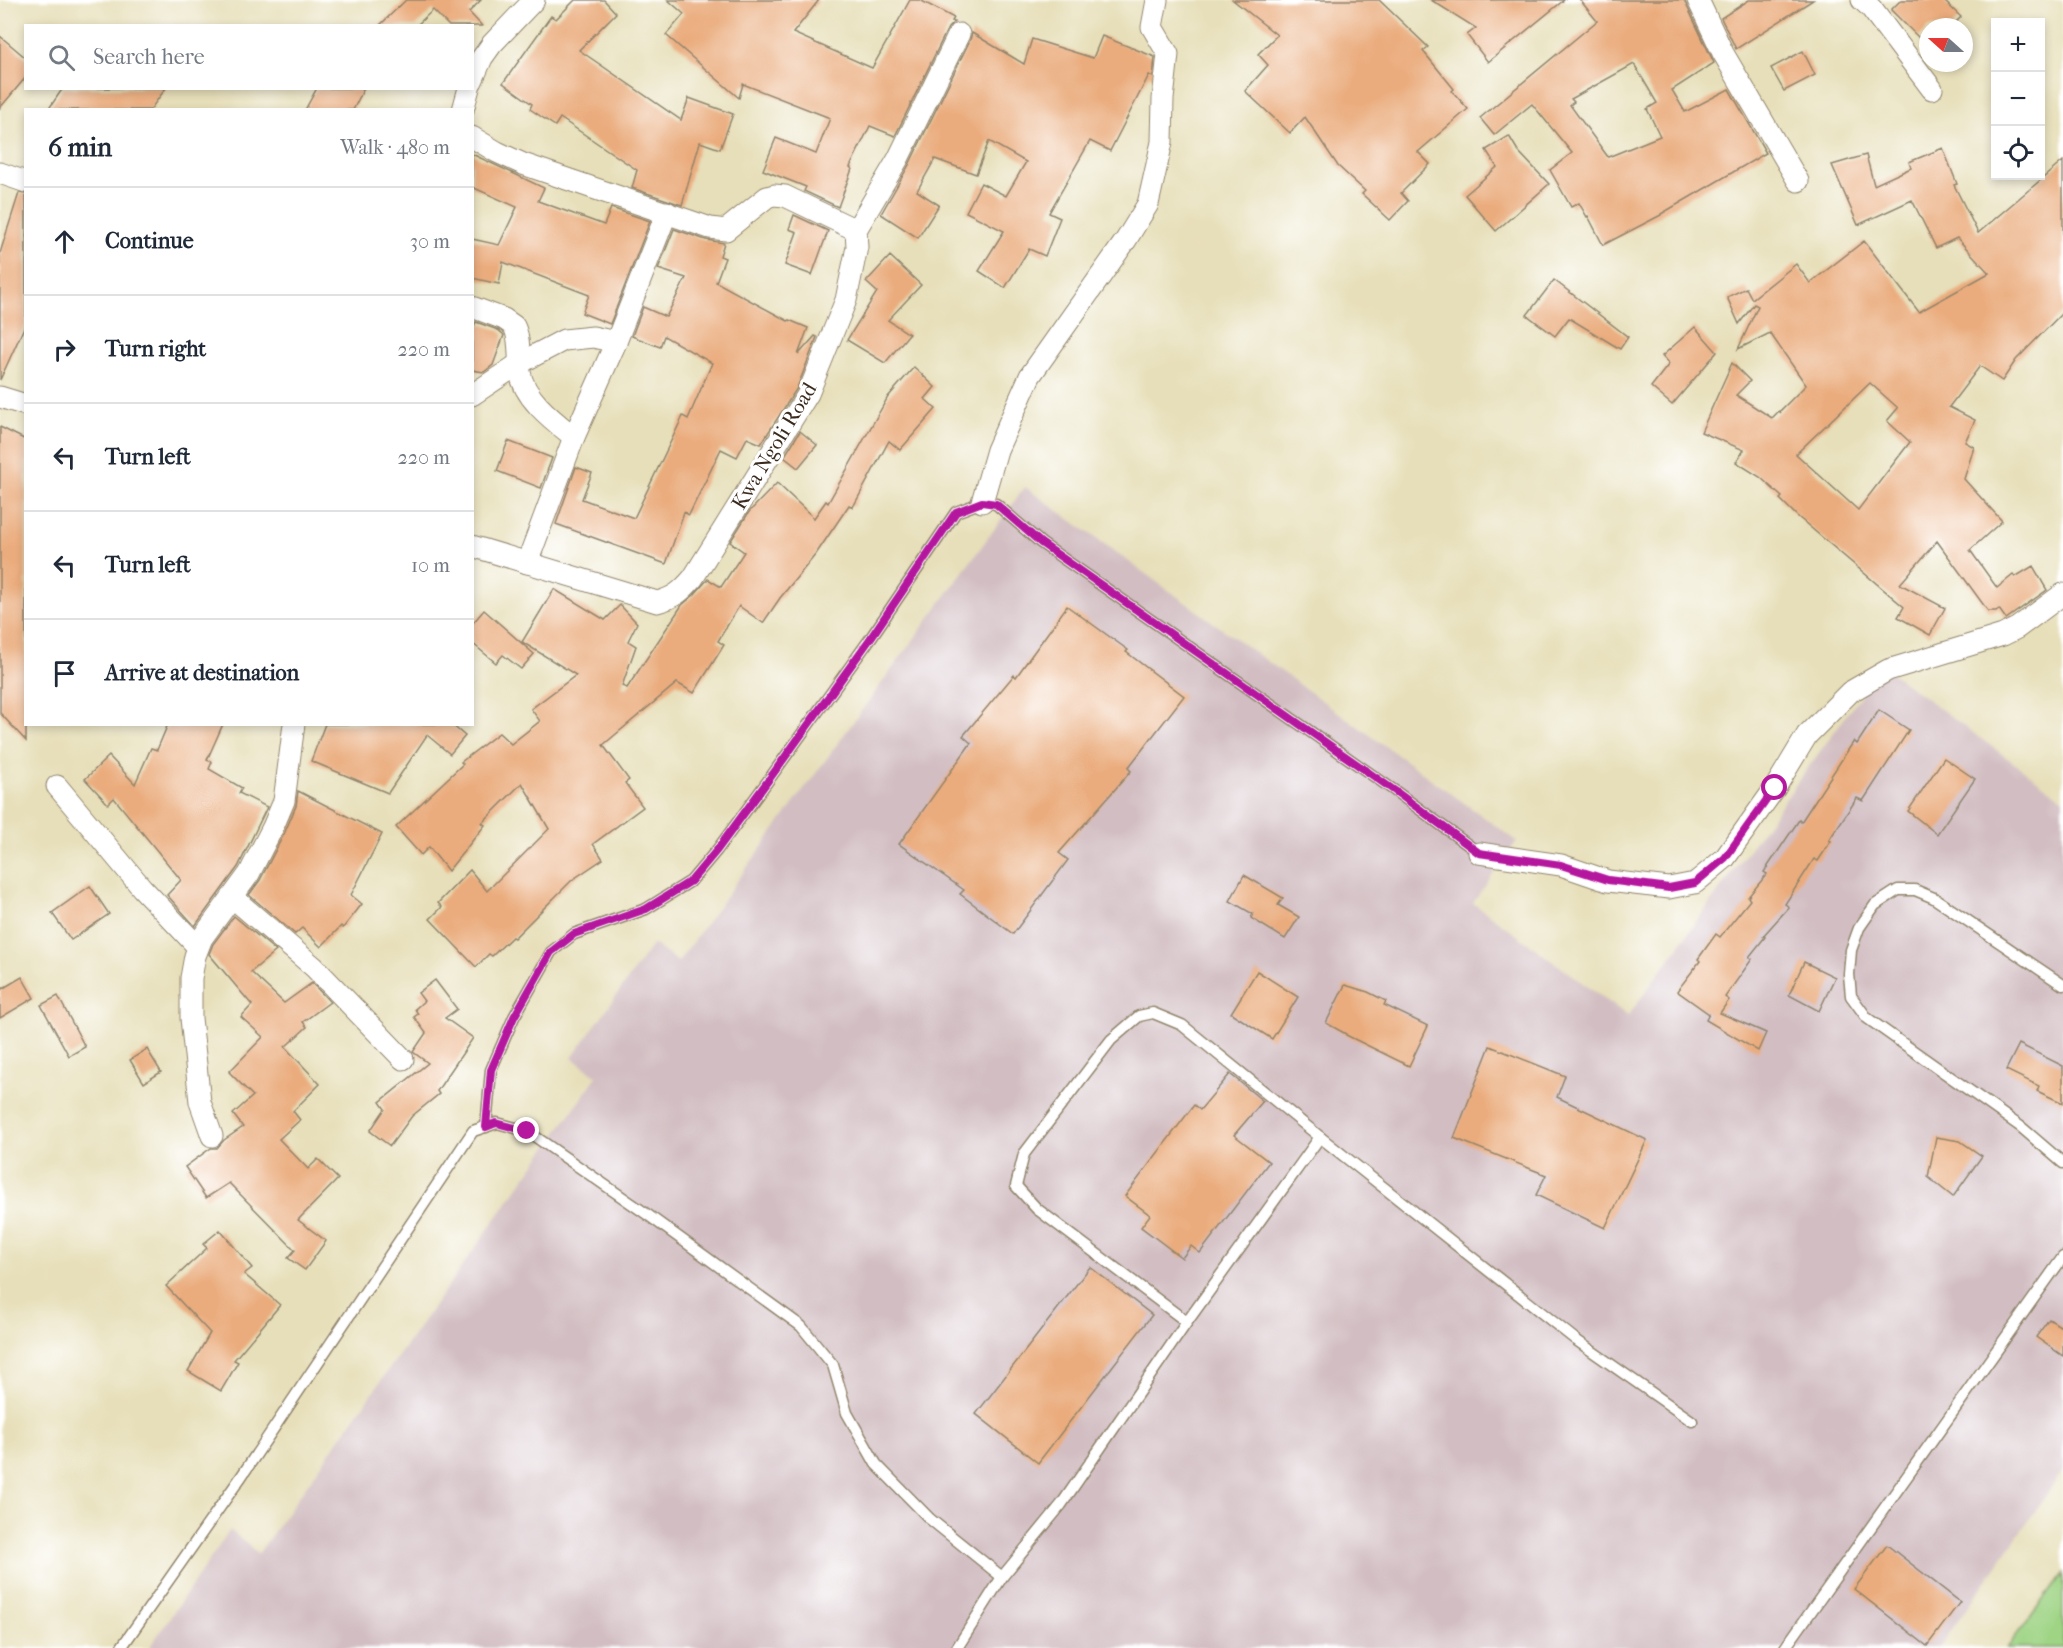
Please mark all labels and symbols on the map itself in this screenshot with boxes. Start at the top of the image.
north arrow [1919,18,1973,72]
street label: Kwa Ngoli Road [727,378,822,514]
route start [1761,774,1787,800]
route end [513,1117,539,1143]

